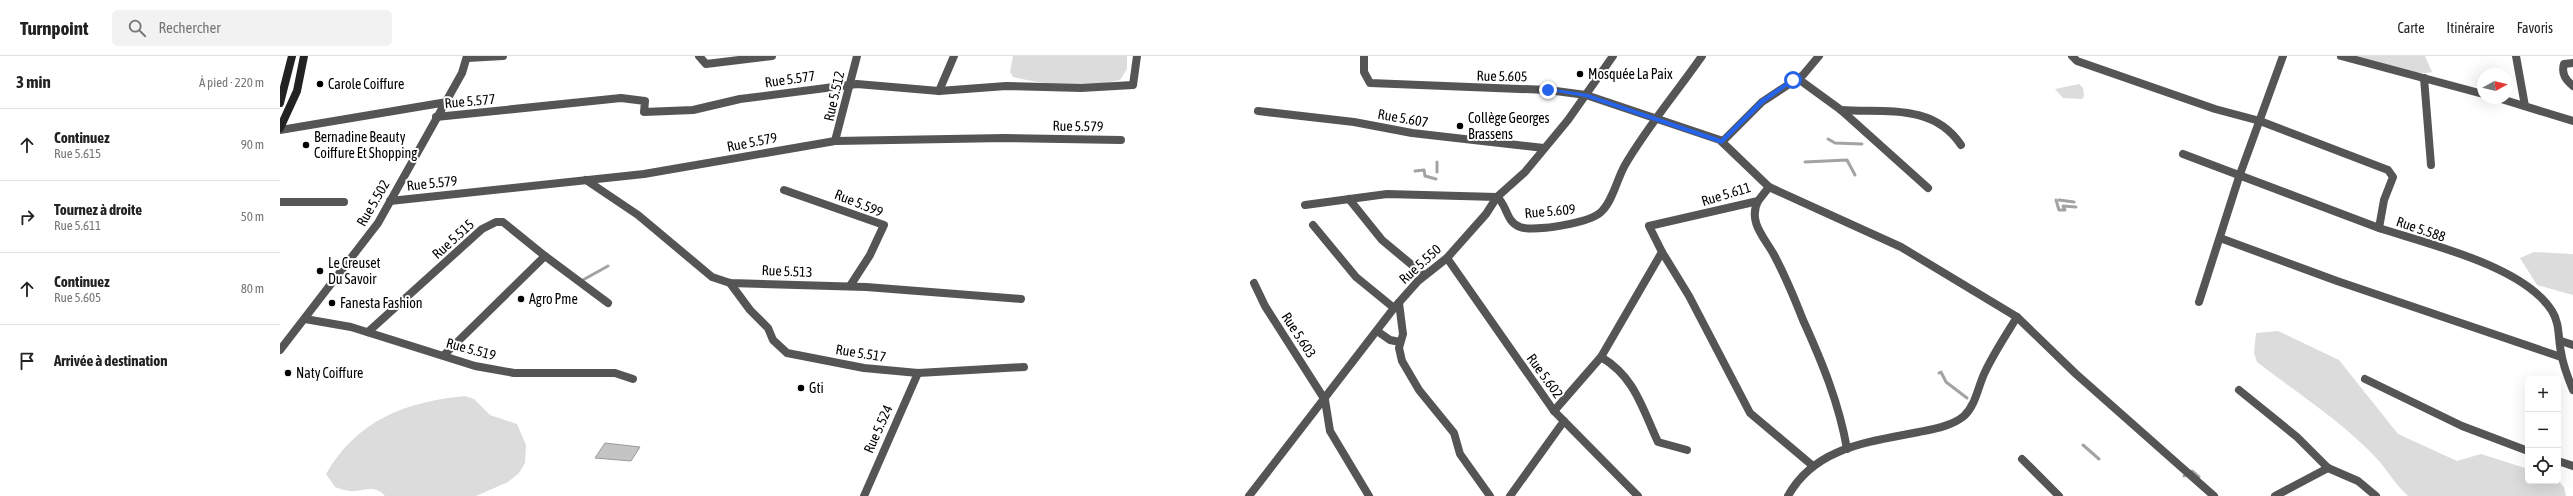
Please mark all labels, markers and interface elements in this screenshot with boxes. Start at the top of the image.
search box [112,10,392,46]
text: Turnpoint [20,17,88,39]
icon: search [126,17,148,39]
text: Rechercher [158,19,221,36]
text: Carte [2398,20,2425,36]
text: Itinéraire [2447,20,2495,36]
text: Favoris [2517,20,2553,36]
place label: Mosquée La Paix [1588,66,1673,82]
street label: Rue 5.577 [764,68,816,90]
street label: Rue 5.605 [1476,68,1528,84]
north arrow [2477,68,2513,104]
street label: Rue 5.512 [820,69,848,123]
marker: Mosquée La Paix [1575,69,1585,79]
route start [1784,71,1802,89]
text: 3 min [16,72,51,92]
text: À pied · 220 m [199,75,264,90]
place label: Carole Coiffure [328,76,404,92]
marker: Carole Coiffure [315,79,325,89]
route end [1539,81,1557,99]
street label: Rue 5.577 [444,91,496,111]
street label: Rue 5.607 [1377,106,1429,130]
place label: Collège Georges Brassens [1468,110,1550,142]
street label: Rue 5.579 [1052,118,1104,134]
marker: Collège Georges Brassens [1455,121,1465,131]
text: Continuez [54,129,110,146]
place label: Bernadine Beauty Coiffure Et Shopping [314,129,417,161]
street label: Rue 5.579 [726,129,778,155]
icon: ahead [16,134,38,156]
text: 90 m [241,137,264,152]
marker: Bernadine Beauty Coiffure Et Shopping [301,140,311,150]
text: Rue 5.615 [54,146,101,161]
street label: Rue 5.579 [406,172,458,194]
street label: Rue 5.502 [353,177,393,229]
street label: Rue 5.611 [1699,179,1753,209]
street label: Rue 5.599 [832,186,886,220]
text: Tournez à droite [54,201,142,218]
street label: Rue 5.609 [1524,201,1576,221]
icon: right [16,206,38,228]
text: 50 m [241,209,264,224]
street label: Rue 5.588 [2394,213,2448,245]
street label: Rue 5.515 [429,216,477,262]
text: Rue 5.611 [54,218,101,233]
street label: Rue 5.550 [1396,241,1445,287]
place label: Le Creuset Du Savoir [328,255,381,287]
street label: Rue 5.513 [761,262,813,280]
marker: Le Creuset Du Savoir [315,266,325,276]
text: Continuez [54,273,110,290]
icon: ahead [16,278,38,300]
text: 80 m [241,281,264,296]
text: Rue 5.605 [54,290,101,305]
place label: Agro Pme [529,291,578,307]
marker: Agro Pme [516,294,526,304]
place label: Fanesta Fashion [340,295,423,311]
marker: Fanesta Fashion [327,298,337,308]
street label: Rue 5.603 [1278,309,1320,361]
street label: Rue 5.519 [444,335,498,363]
street label: Rue 5.517 [835,341,887,365]
icon: arrive [16,350,38,372]
street label: Rue 5.602 [1524,351,1566,401]
text: Arrivée à destination [54,352,168,369]
place label: Naty Coiffure [296,365,363,381]
marker: Naty Coiffure [283,368,293,378]
map controls [2525,376,2561,484]
button: + [2525,376,2561,412]
place label: Gti [809,380,824,396]
marker: Gti [796,383,806,393]
street label: Rue 5.524 [860,402,896,455]
button: − [2525,412,2561,448]
button: locate [2525,448,2561,484]

